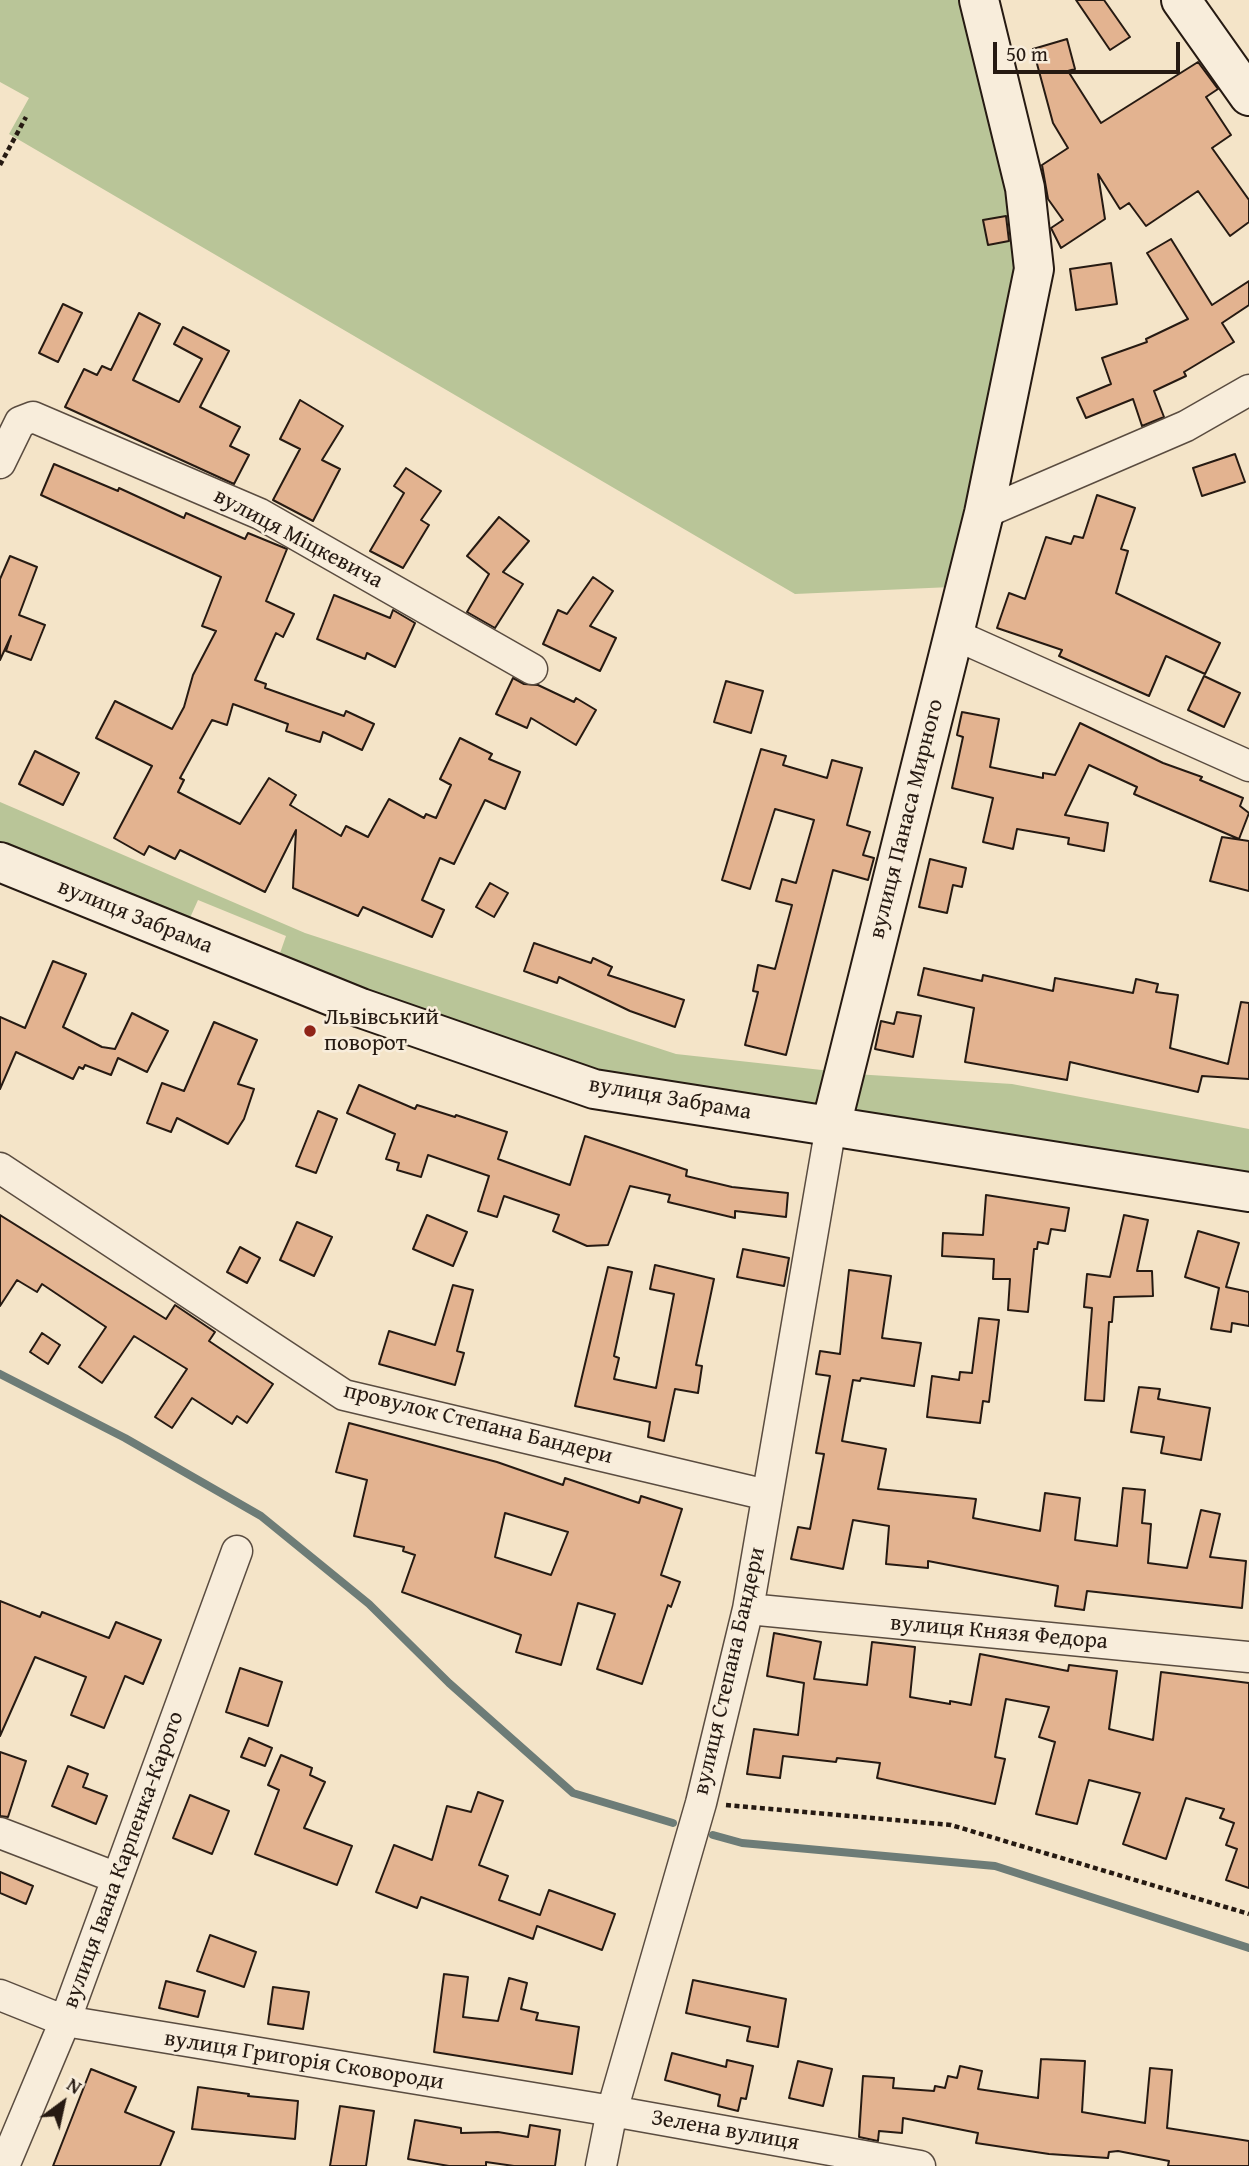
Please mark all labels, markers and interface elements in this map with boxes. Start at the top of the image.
scale bar [997,28,1184,72]
text: 50 m [1006,38,1048,69]
street label: вулиця Міцкевича [209,483,387,595]
street label: вулиця Панаса Мирного [864,696,950,942]
street label: вулиця Забрама [54,873,216,961]
place label: Львівський поворот [324,1004,439,1058]
marker: Львівський поворот [302,1023,318,1039]
street label: вулиця Забрама [587,1071,753,1127]
street label: провулок Степана Бандери [341,1377,615,1471]
street label: вулиця Степана Бандери [688,1544,772,1798]
street label: вулиця Князя Федора [889,1610,1109,1656]
street label: вулиця Івана Карпенка-Карого [57,1708,191,2012]
street label: вулиця Григорія Сковороди [162,2025,446,2097]
north arrow [28,2068,98,2138]
text: N [61,2070,87,2101]
street label: Зелена вулиця [649,2104,801,2158]

